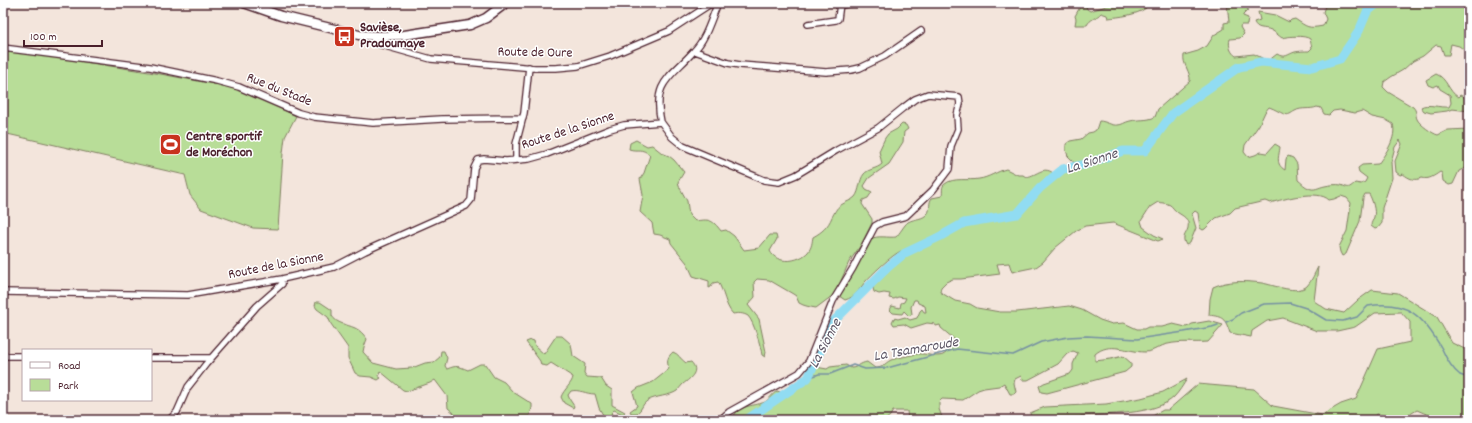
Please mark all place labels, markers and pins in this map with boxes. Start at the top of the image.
place label: Savièse, Pradoumaye [360,18,425,54]
bus stop icon: Savièse, Pradoumaye [332,23,358,49]
place label: Centre sportif de Moréchon [186,127,263,163]
sports icon: Centre sportif de Moréchon [157,132,183,158]

